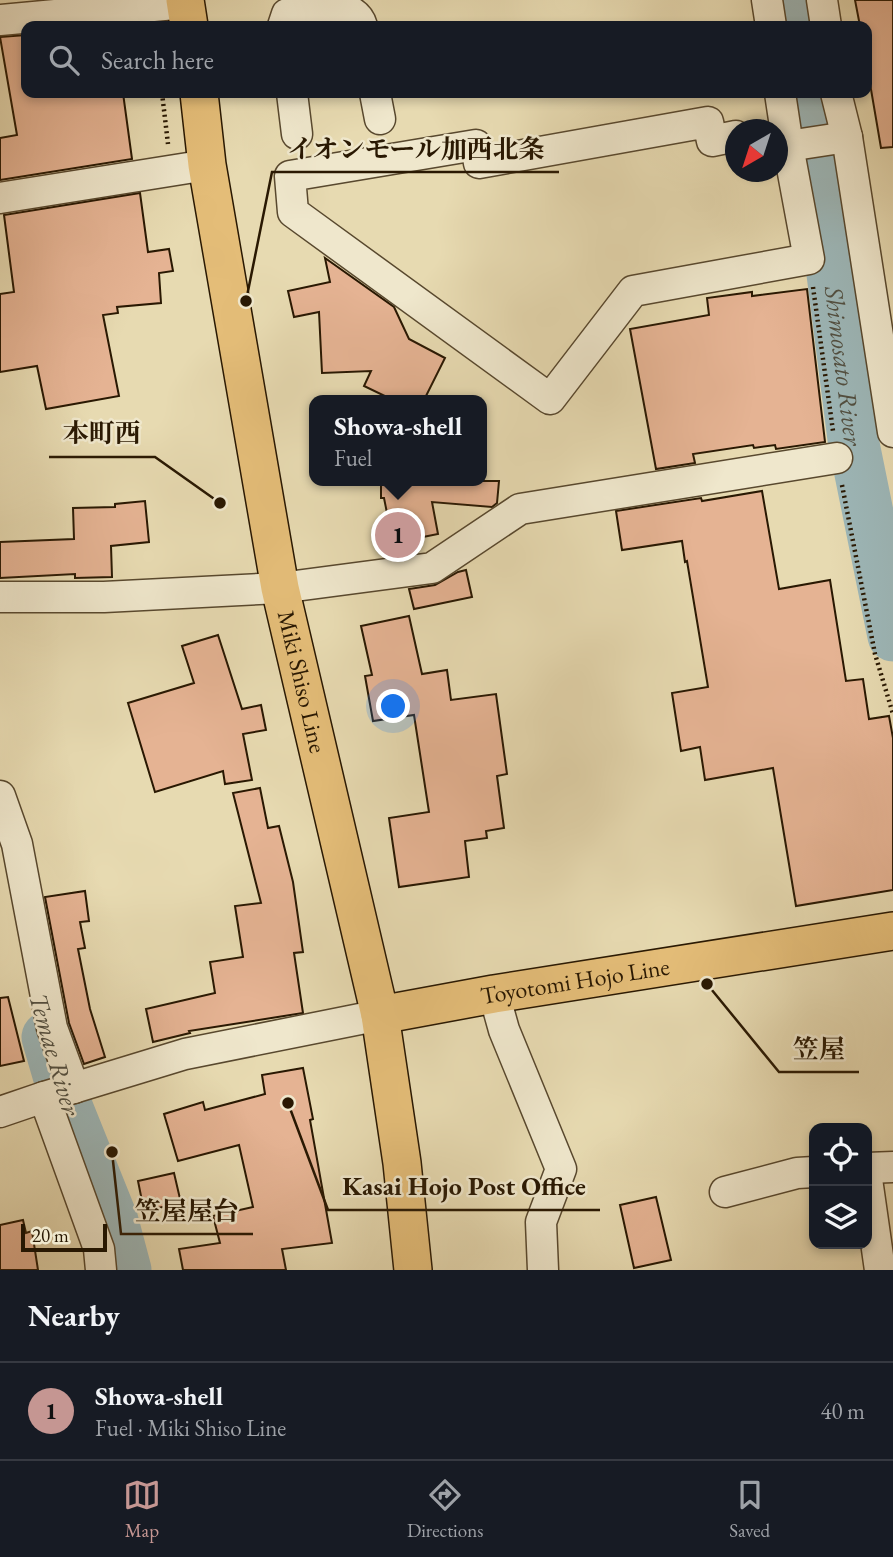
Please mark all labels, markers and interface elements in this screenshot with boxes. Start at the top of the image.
search box [21,21,872,98]
icon: search [45,41,83,79]
text: Search here [101,43,214,77]
north arrow [725,119,788,182]
callout: イオンモール加西北条 [272,125,559,172]
text: イオンモール加西北条 [287,132,545,166]
water label: Shimosato River [817,283,871,450]
popup [309,395,487,486]
text: Showa-shell [334,409,462,443]
callout: 本町西 [49,410,155,457]
text: 本町西 [63,416,141,450]
text: Fuel [334,443,372,473]
pin: 1 [375,509,421,561]
street label: Miki Shiso Line [271,607,334,756]
your location [376,689,410,723]
street label: Toyotomi Hojo Line [478,951,672,1011]
water label: Temae River [21,989,89,1120]
callout: 笠屋 [779,1025,859,1072]
text: 笠屋 [793,1032,845,1066]
map controls [809,1123,872,1249]
button: locate [809,1123,872,1186]
callout: Kasai Hojo Post Office [328,1163,600,1210]
text: Kasai Hojo Post Office [342,1169,586,1203]
button: layers [809,1186,872,1249]
callout: 笠屋屋台 [121,1187,253,1234]
text: 笠屋屋台 [135,1194,239,1228]
scale bar [21,1221,107,1253]
text: 20 m [32,1223,69,1248]
text: Nearby [28,1296,120,1335]
text: Showa-shell [95,1379,223,1413]
text: 1 [45,1396,57,1426]
text: 40 m [820,1396,865,1426]
text: Fuel · Miki Shiso Line [95,1413,286,1443]
tab: Map [123,1476,161,1543]
tab: Directions [407,1476,483,1543]
tab: Saved [729,1476,770,1543]

